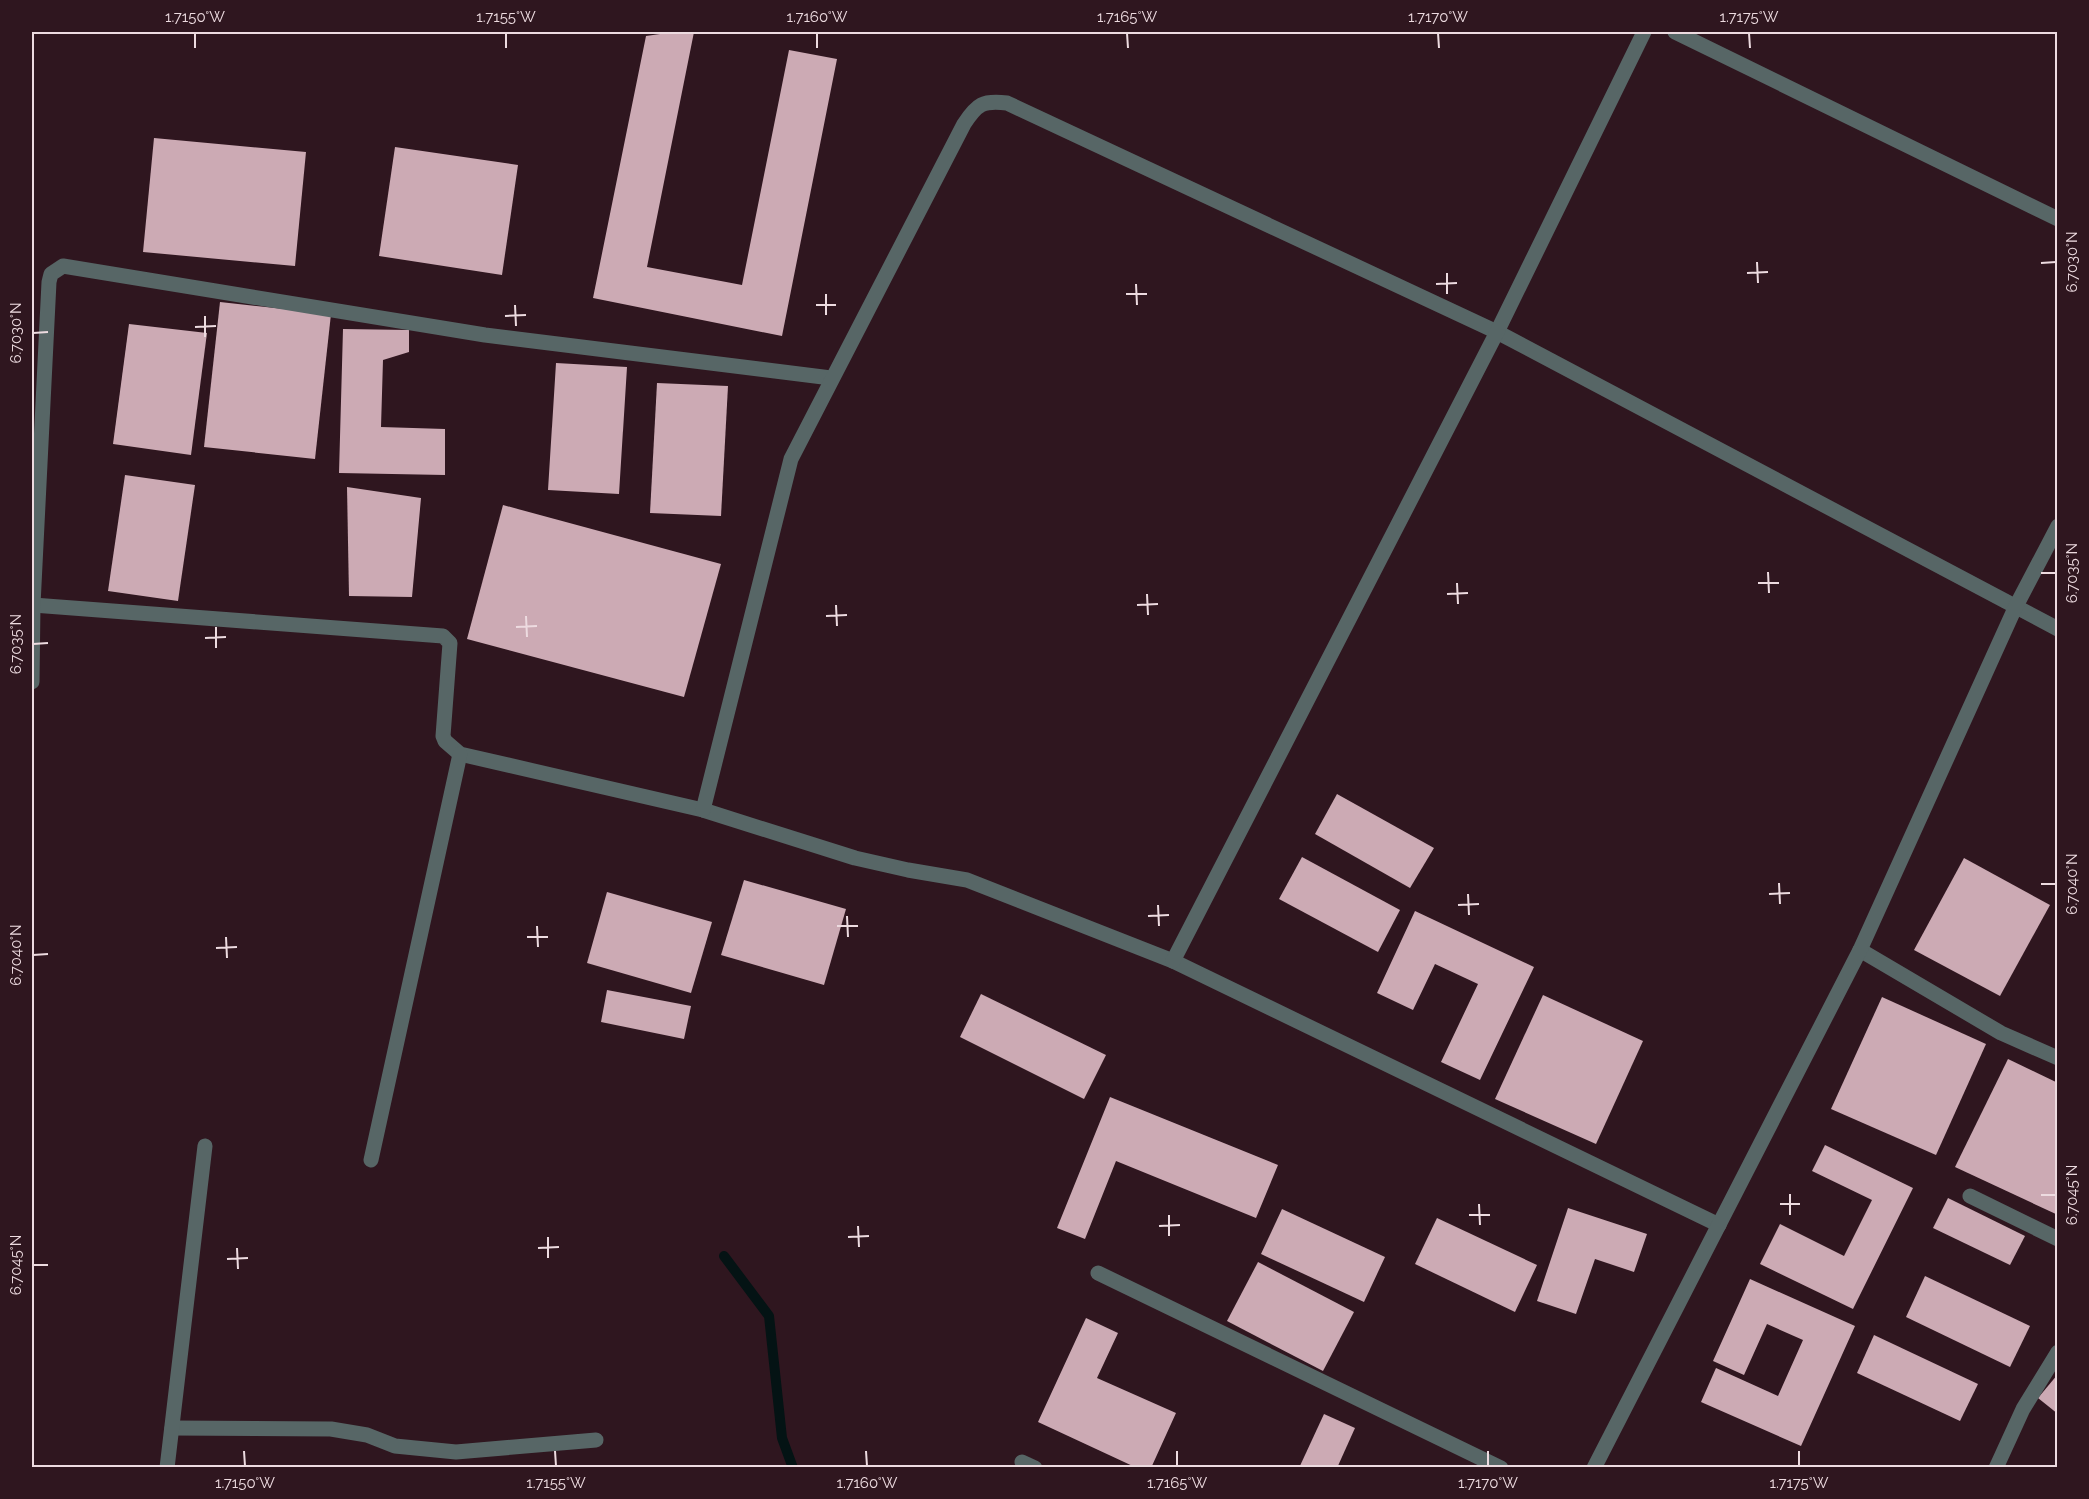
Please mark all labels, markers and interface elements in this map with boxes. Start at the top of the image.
text: 1.7150°W [165,8,225,26]
text: 1.7155°W [476,8,536,26]
text: 1.7160°W [787,8,848,26]
text: 1.7165°W [1097,8,1157,26]
text: 1.7170°W [1408,8,1468,26]
text: 1.7175°W [1720,8,1779,26]
text: 6.7030°N [2063,231,2081,293]
text: 6.7030°N [7,302,25,364]
text: 6.7035°N [2063,543,2081,603]
text: 6.7035°N [7,614,25,674]
text: 6.7040°N [2063,853,2081,915]
text: 6.7040°N [7,924,25,986]
text: 6.7045°N [2063,1165,2081,1225]
text: 6.7045°N [7,1235,25,1295]
text: 1.7150°W [215,1474,275,1492]
text: 1.7155°W [526,1474,586,1492]
text: 1.7160°W [837,1474,898,1492]
text: 1.7165°W [1147,1474,1207,1492]
text: 1.7170°W [1458,1474,1518,1492]
text: 1.7175°W [1770,1474,1829,1492]

